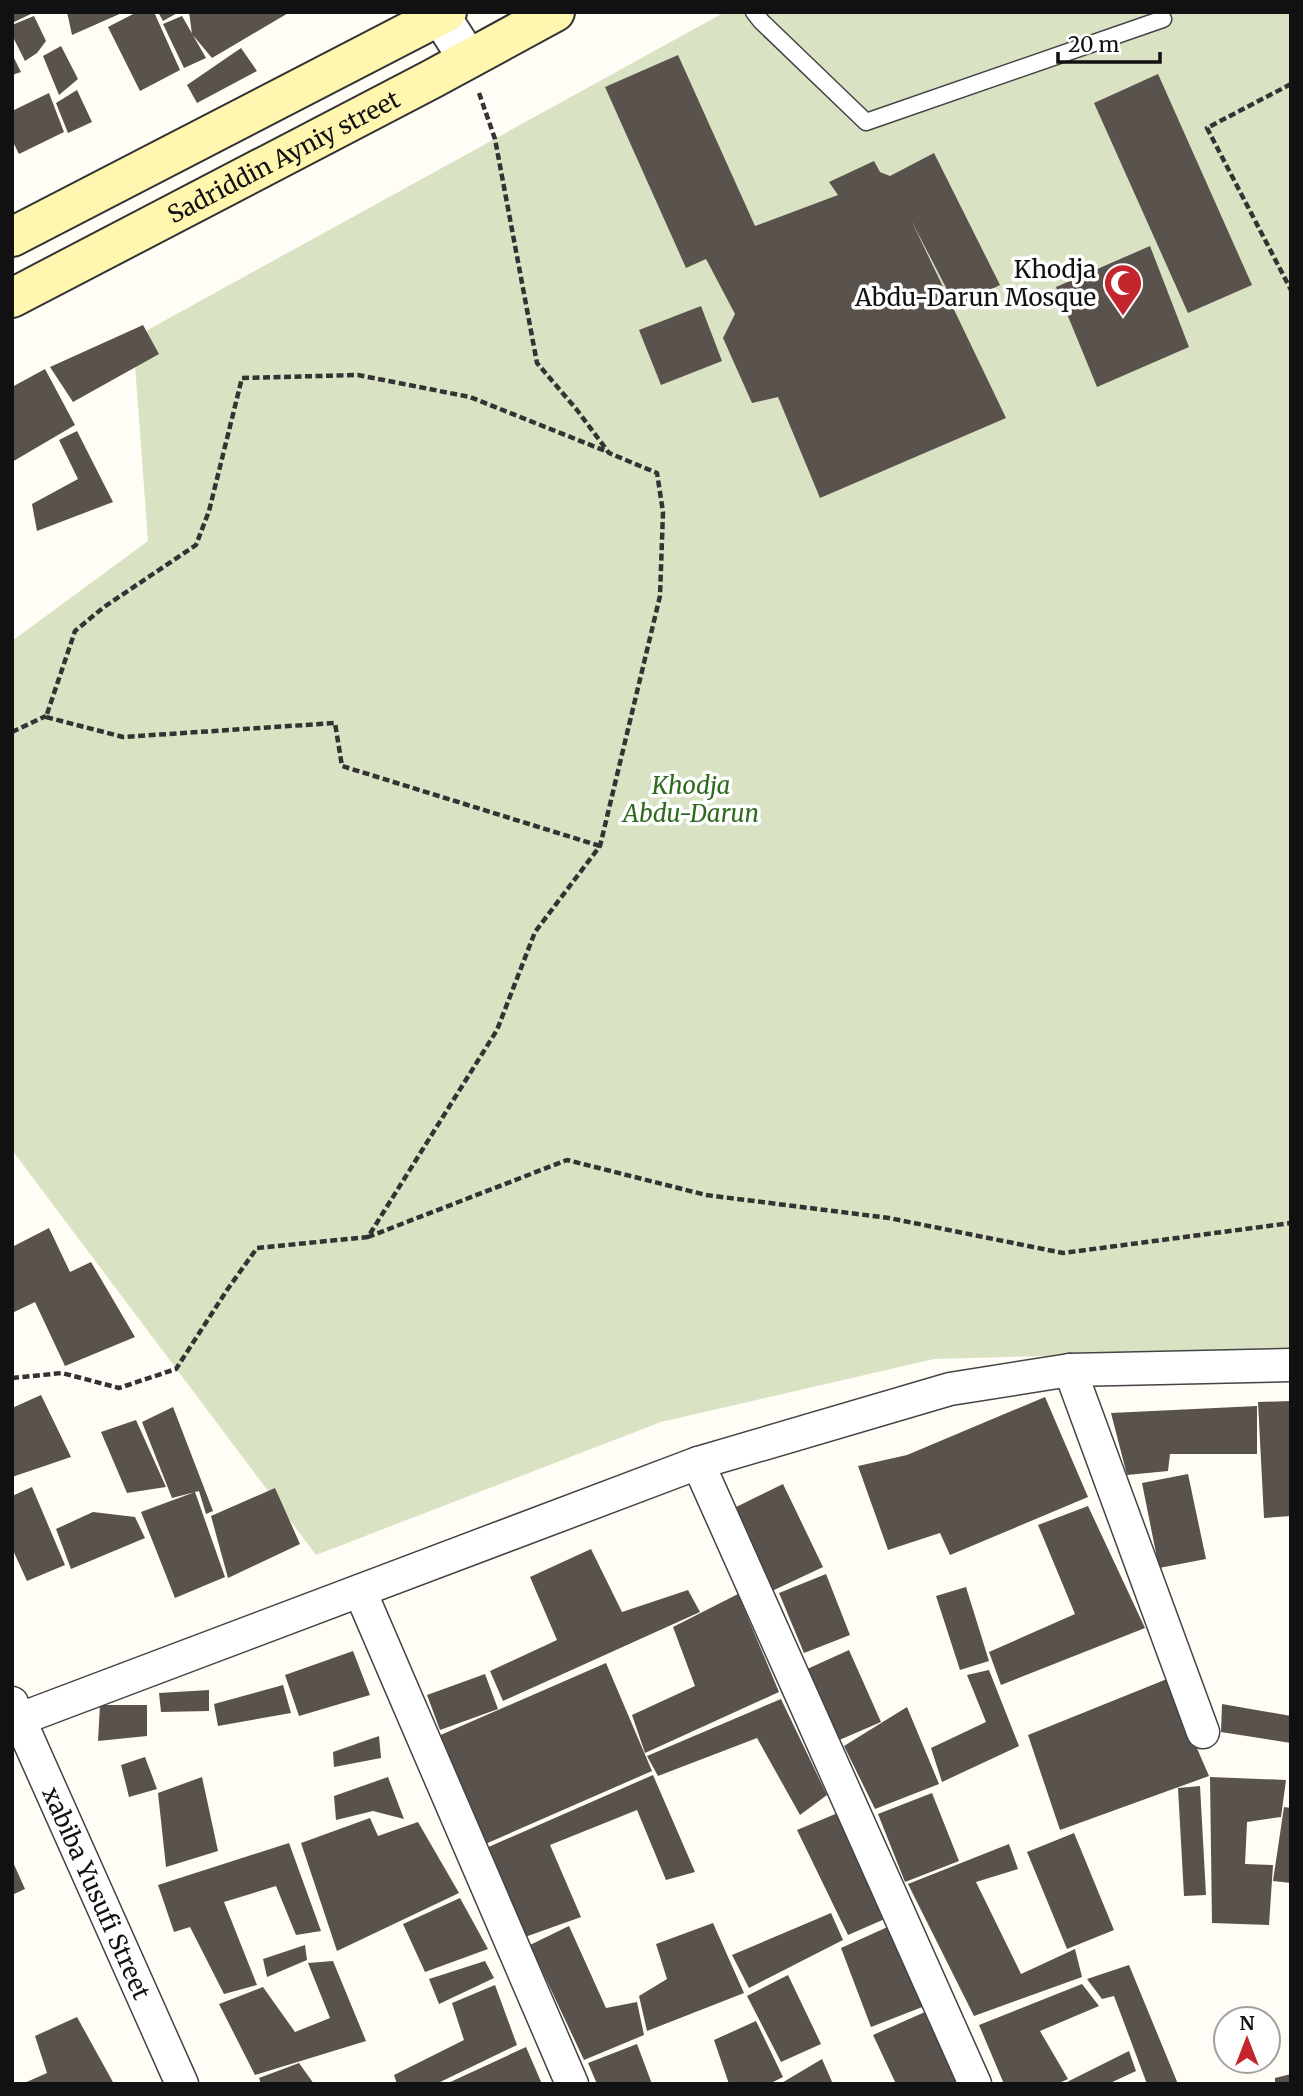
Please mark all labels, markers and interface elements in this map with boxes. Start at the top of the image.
scale bar [1058,21,1160,65]
text: 20 m [1068,31,1120,58]
street label: Sadriddin Ayniy street [162,83,405,230]
place label: Khodja Abdu-Darun Mosque [854,254,1096,313]
mosque icon: Khodja Abdu-Darun Mosque [1102,262,1144,317]
park label: Khodja Abdu-Darun [621,770,759,829]
street label: xabiba Yusufi Street [36,1782,158,2005]
north arrow [1212,2005,1282,2075]
text: N [1239,2011,1255,2035]

